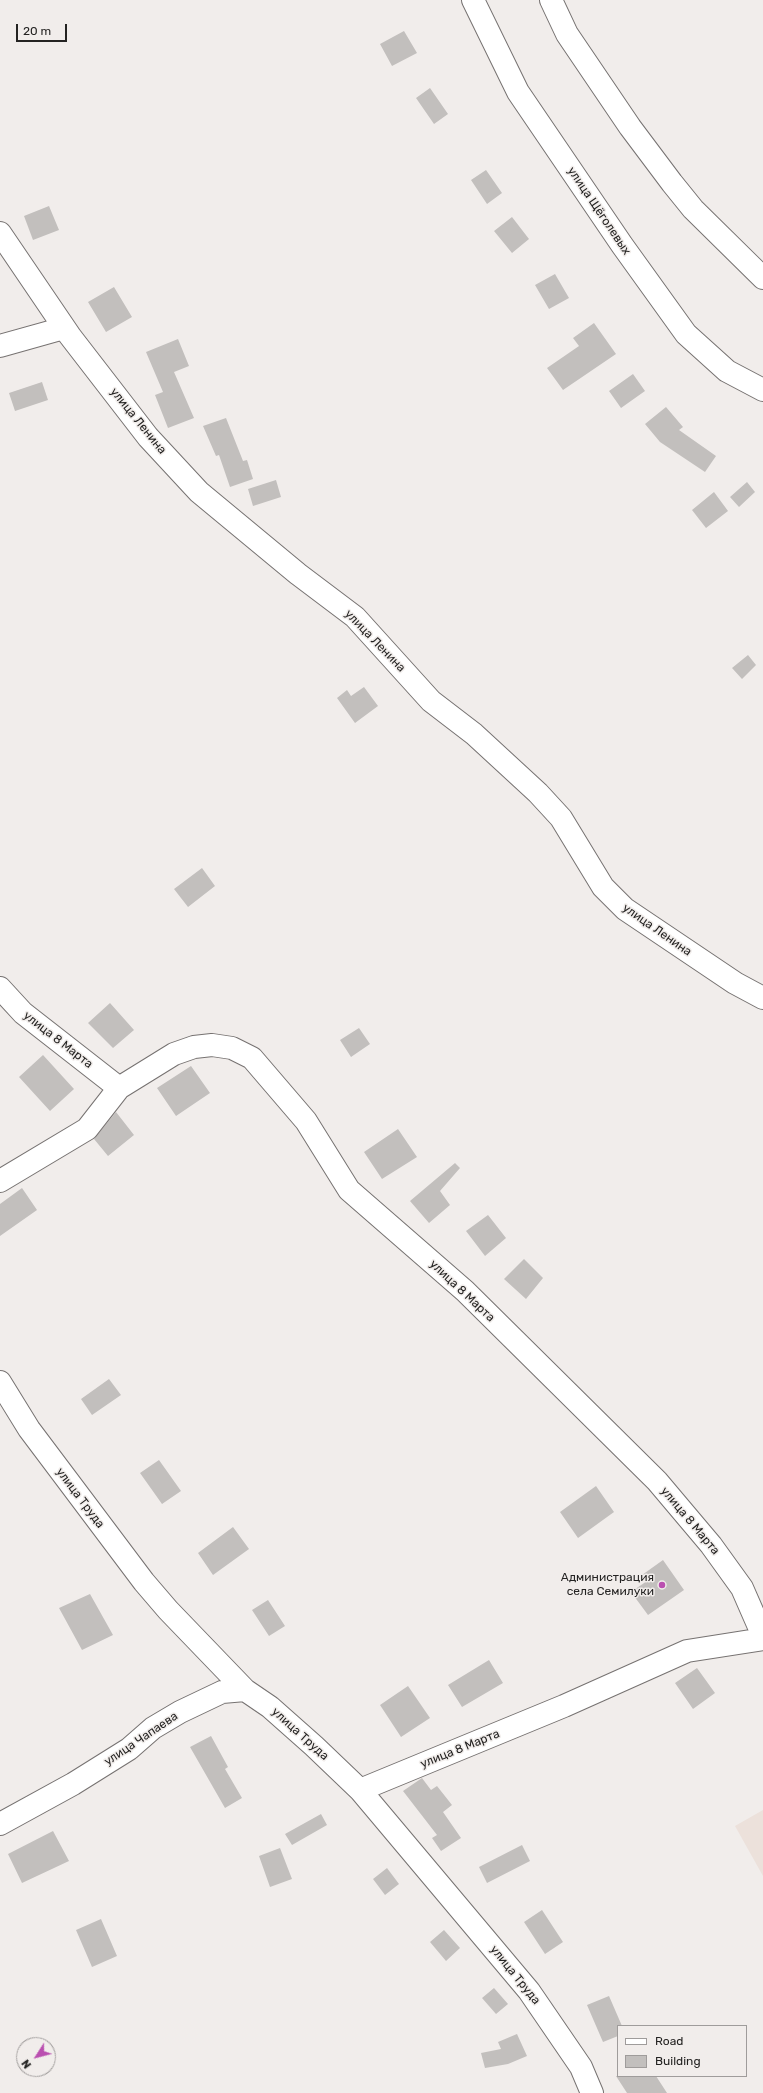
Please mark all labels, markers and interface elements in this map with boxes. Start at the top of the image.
scale bar [18,16,69,42]
text: 20 m [23,24,51,38]
street label: улица Щёголевых [564,164,634,258]
street label: улица Ленина [107,385,169,457]
street label: улица Ленина [342,607,408,675]
street label: улица Ленина [620,901,694,959]
street label: улица 8 Марта [20,1008,96,1072]
street label: улица 8 Марта [426,1257,498,1325]
street label: улица Труда [53,1465,107,1531]
street label: улица 8 Марта [657,1484,723,1558]
place label: Администрация села Семилуки [561,1571,654,1599]
marker: Администрация села Семилуки [657,1580,667,1590]
street label: улица Труда [269,1705,331,1763]
street label: улица Чапаева [101,1709,181,1769]
street label: улица 8 Марта [418,1727,502,1771]
street label: улица Труда [487,1943,543,2007]
legend [617,2025,747,2077]
text: Road [655,2034,683,2048]
north arrow [16,2037,56,2077]
text: Building [655,2054,701,2068]
text: N [19,2057,34,2071]

